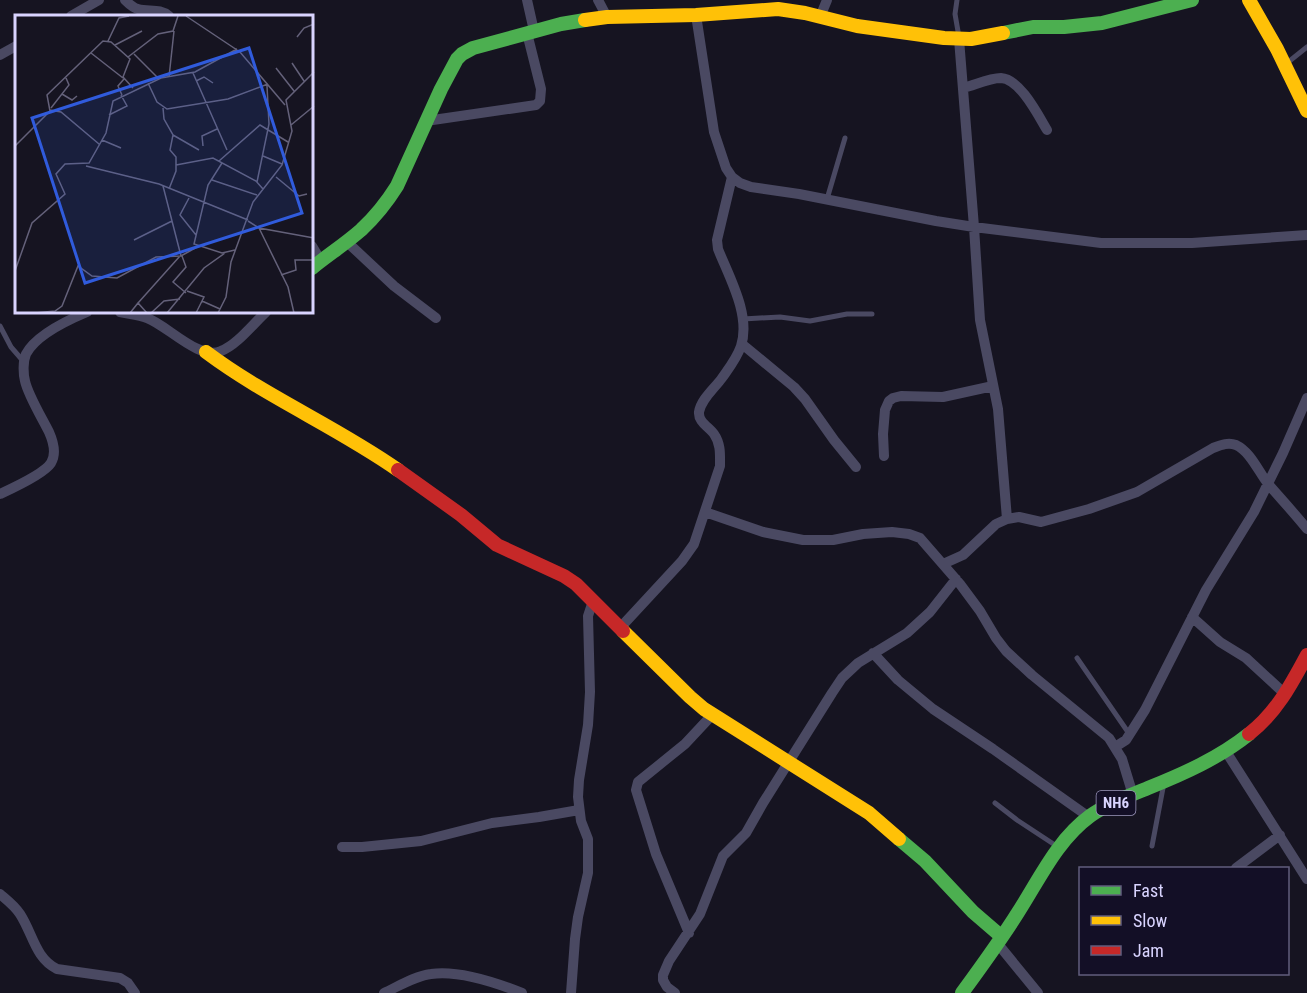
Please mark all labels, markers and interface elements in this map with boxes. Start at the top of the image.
inset map [15,15,314,314]
road number: NH6 [1096,791,1136,815]
legend [1079,867,1289,975]
text: Fast [1133,880,1164,901]
text: Slow [1133,910,1168,931]
text: Jam [1133,940,1164,961]

